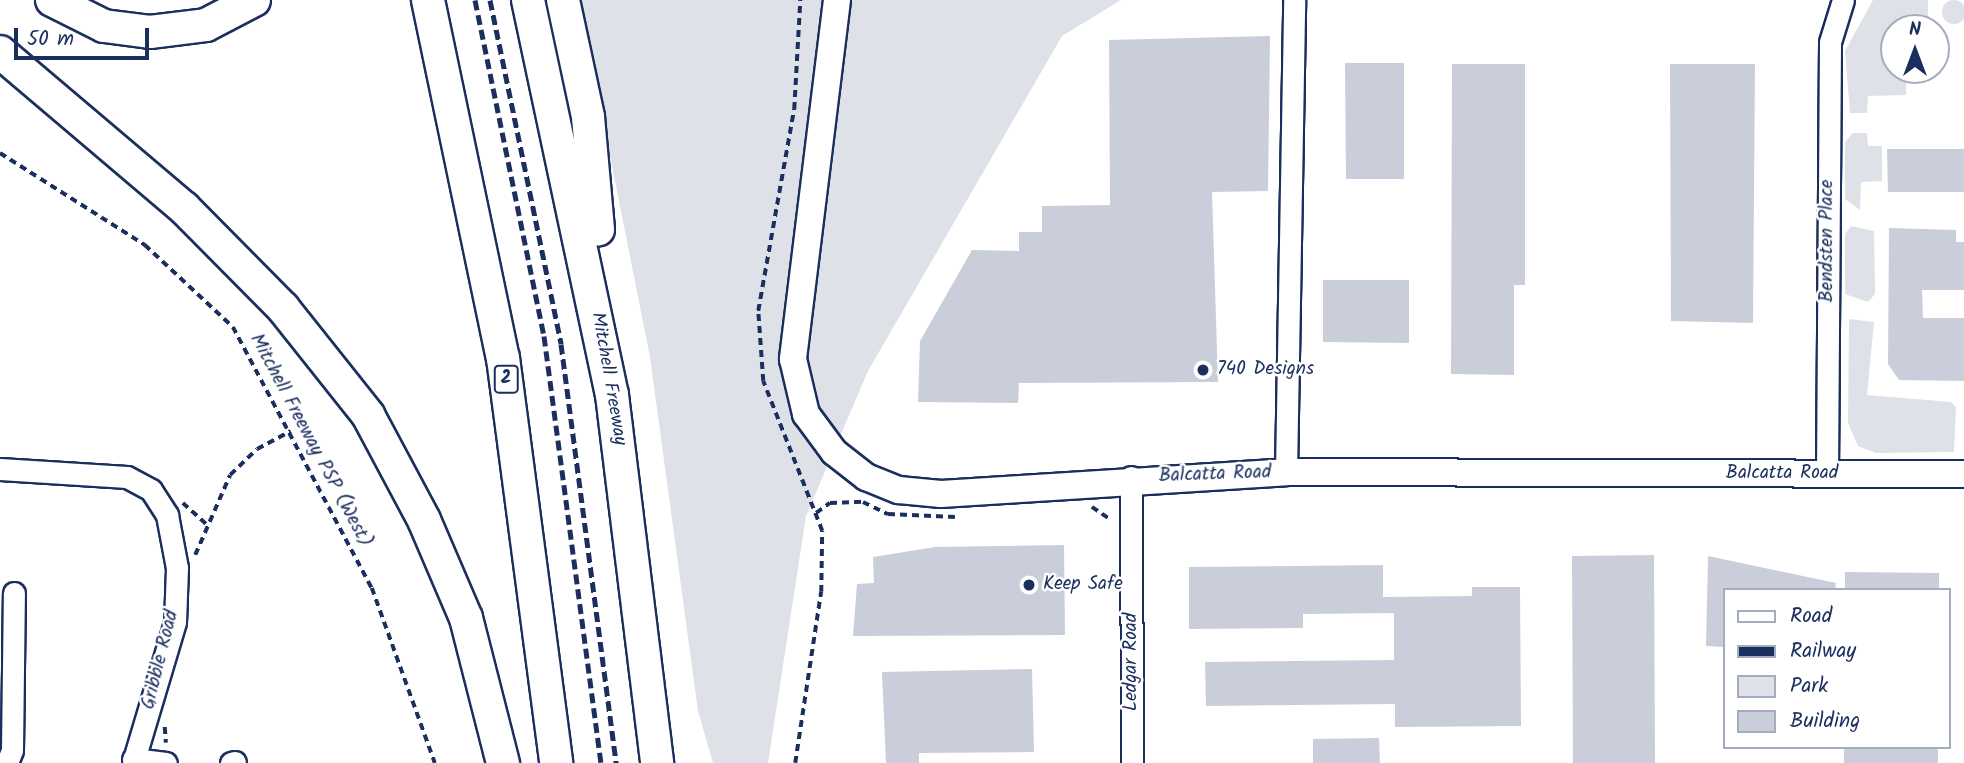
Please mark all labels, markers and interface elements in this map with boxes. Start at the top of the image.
scale bar [18,14,152,58]
north arrow [1880,14,1950,84]
text: N [1909,15,1921,45]
text: 50 m [27,23,74,56]
street label: Bendsten Place [1817,180,1839,302]
street label: Mitchell Freeway [585,311,631,447]
street label: Mitchell Freeway PSP (West) [244,330,376,552]
place label: 740 Designs [1217,359,1314,381]
marker: 740 Designs [1195,362,1211,378]
road number: 2 [494,365,518,394]
street label: Balcatta Road [1158,462,1272,488]
street label: Balcatta Road [1726,463,1838,485]
place label: Keep Safe [1043,574,1123,596]
marker: Keep Safe [1021,577,1037,593]
legend [1722,588,1950,749]
text: Road [1790,600,1832,633]
street label: Gribble Road [138,608,184,712]
street label: Ledgar Road [1121,613,1143,711]
text: Railway [1790,635,1856,668]
text: Park [1790,670,1828,703]
text: Building [1790,705,1860,738]

